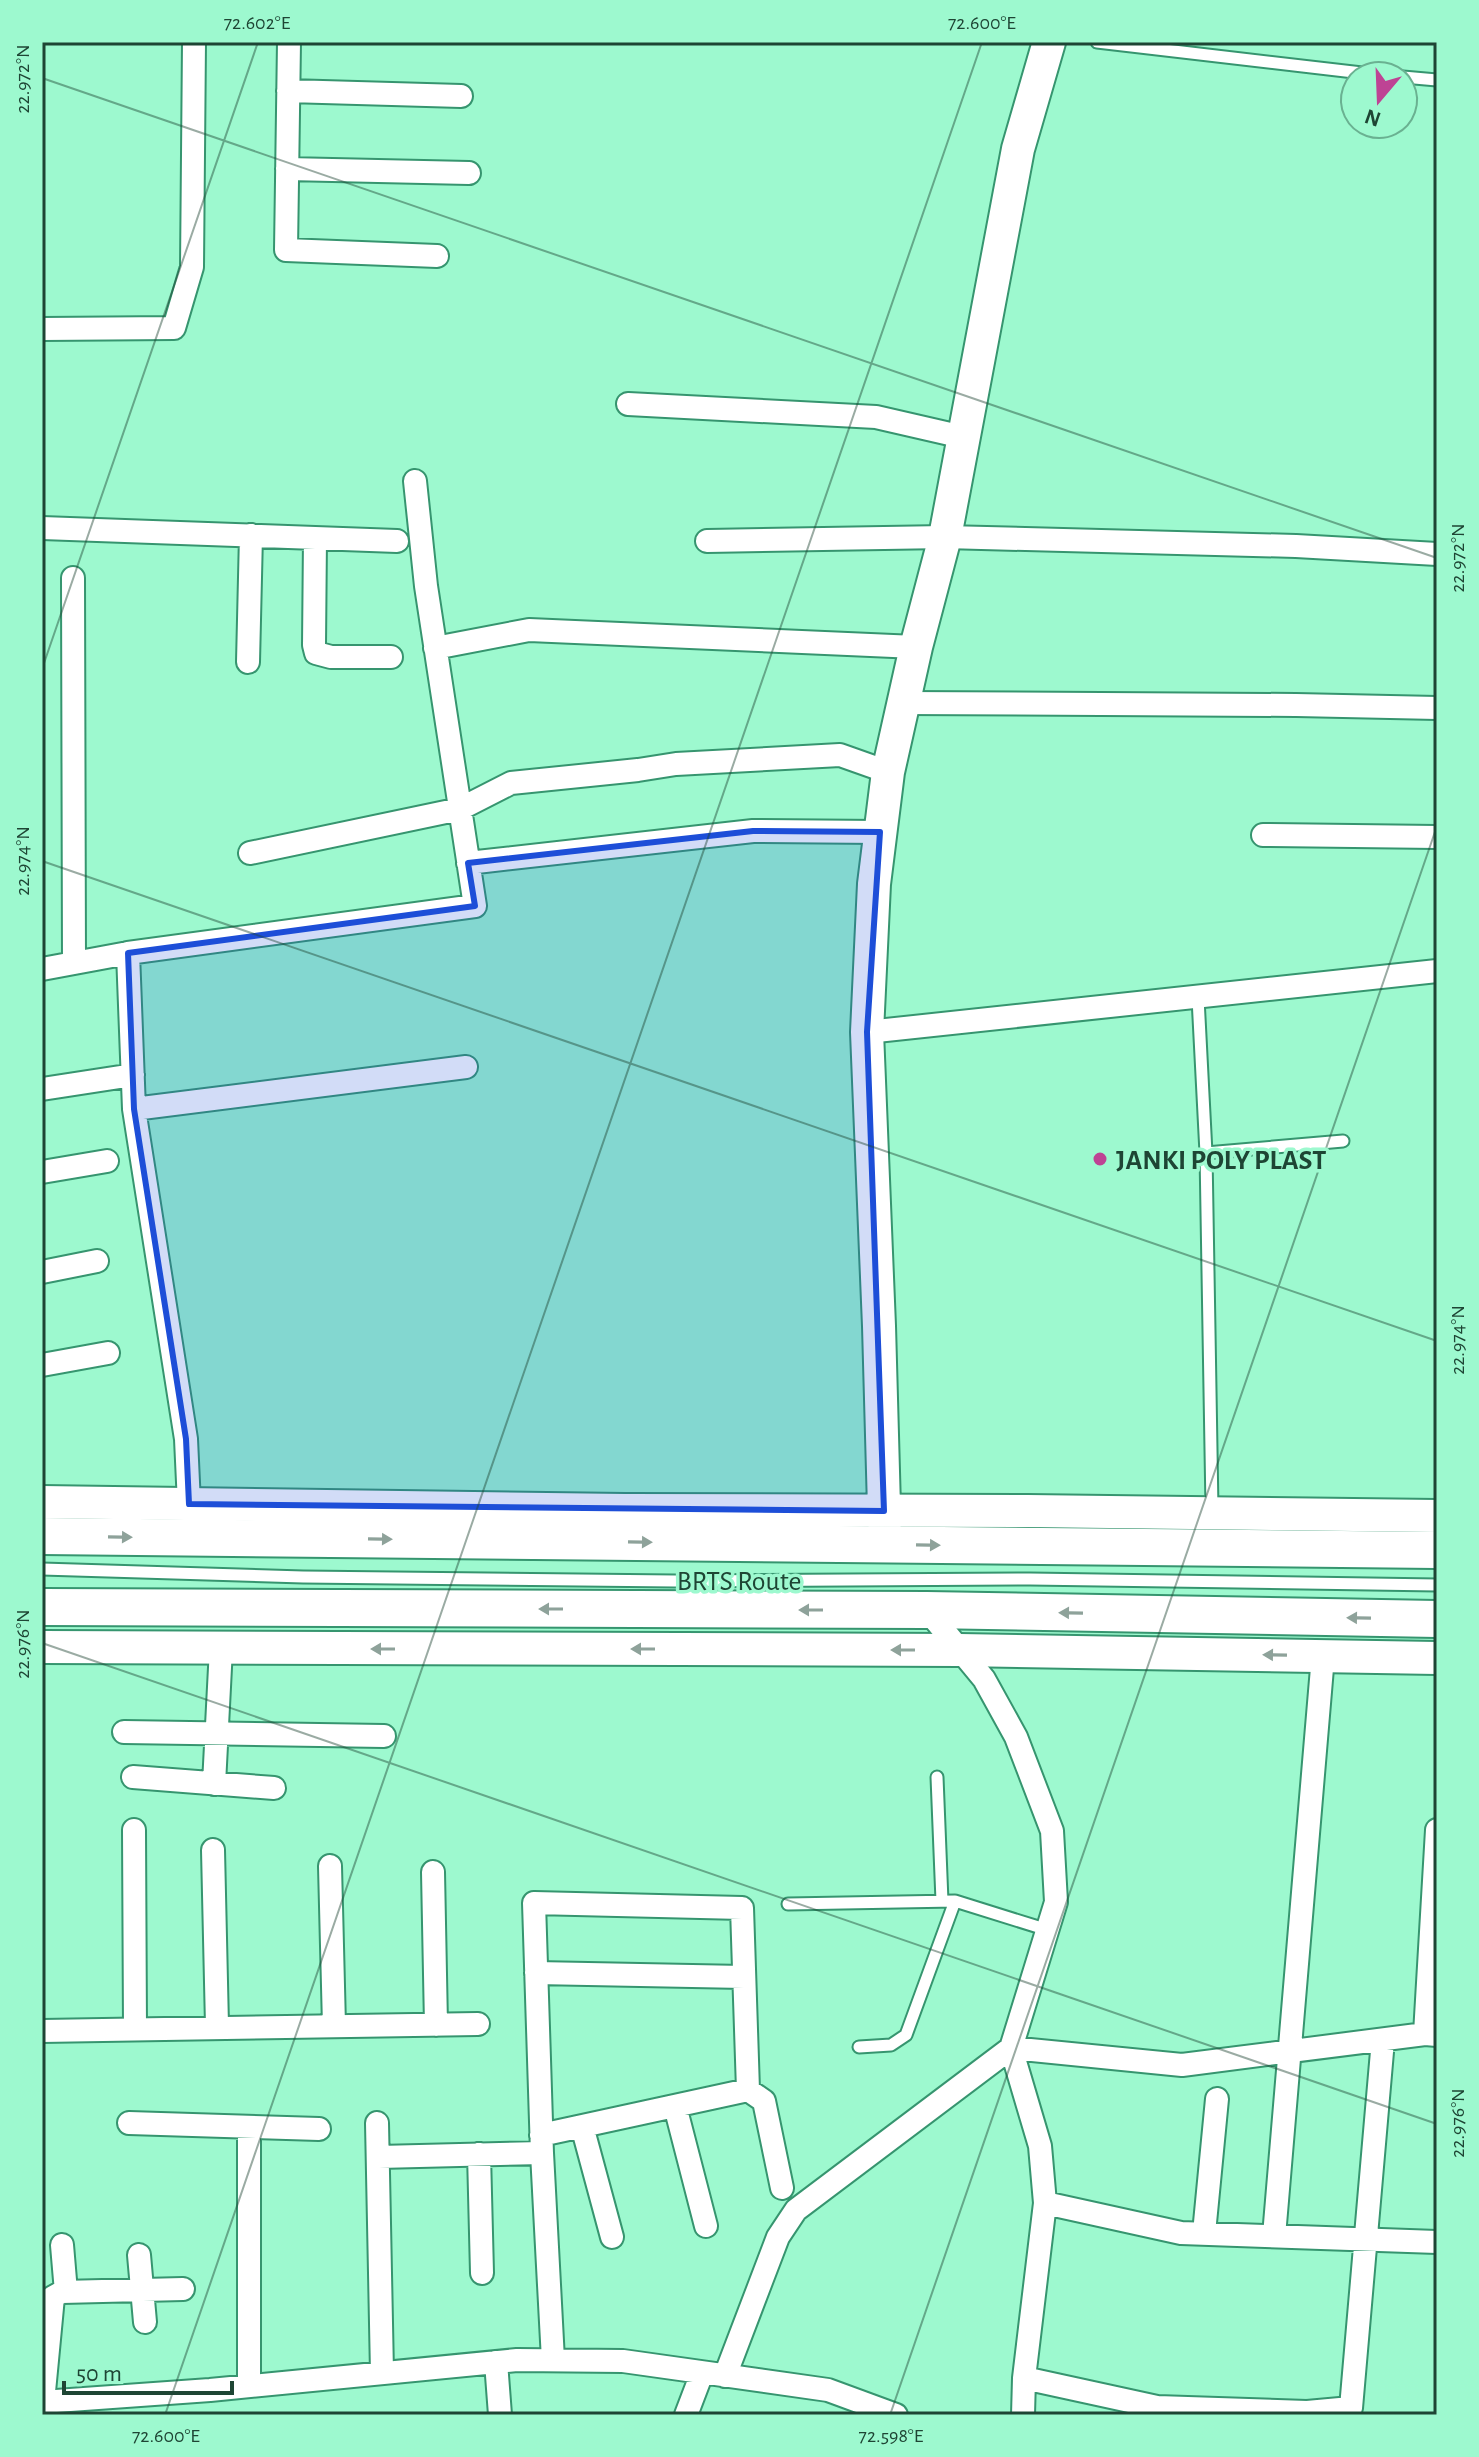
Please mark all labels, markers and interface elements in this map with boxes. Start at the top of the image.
text: 72.602°E [224,13,291,33]
text: 72.600°E [948,13,1016,33]
text: 22.972°N [13,44,33,114]
north arrow [1339,60,1419,140]
text: N [1362,105,1384,131]
text: 22.972°N [1448,523,1468,593]
text: 22.974°N [13,826,33,896]
place label: JANKI POLY PLAST [1116,1147,1326,1175]
marker: JANKI POLY PLAST [1091,1150,1109,1168]
text: 22.974°N [1448,1305,1468,1375]
one-way arrow [108,1530,133,1543]
one-way arrow [368,1533,393,1545]
one-way arrow [628,1536,653,1548]
one-way arrow [916,1539,941,1551]
street label: BRTS Route [677,1568,801,1596]
one-way arrow [538,1603,563,1615]
one-way arrow [798,1604,823,1616]
one-way arrow [1058,1607,1083,1619]
text: 22.976°N [13,1609,33,1679]
one-way arrow [1346,1612,1371,1624]
one-way arrow [370,1643,395,1655]
one-way arrow [630,1643,655,1655]
one-way arrow [890,1644,915,1656]
one-way arrow [1262,1649,1287,1662]
text: 22.976°N [1448,2088,1468,2158]
scale bar [64,2345,232,2395]
text: 50 m [76,2362,122,2386]
text: 72.600°E [132,2426,200,2446]
text: 72.598°E [859,2426,924,2446]

